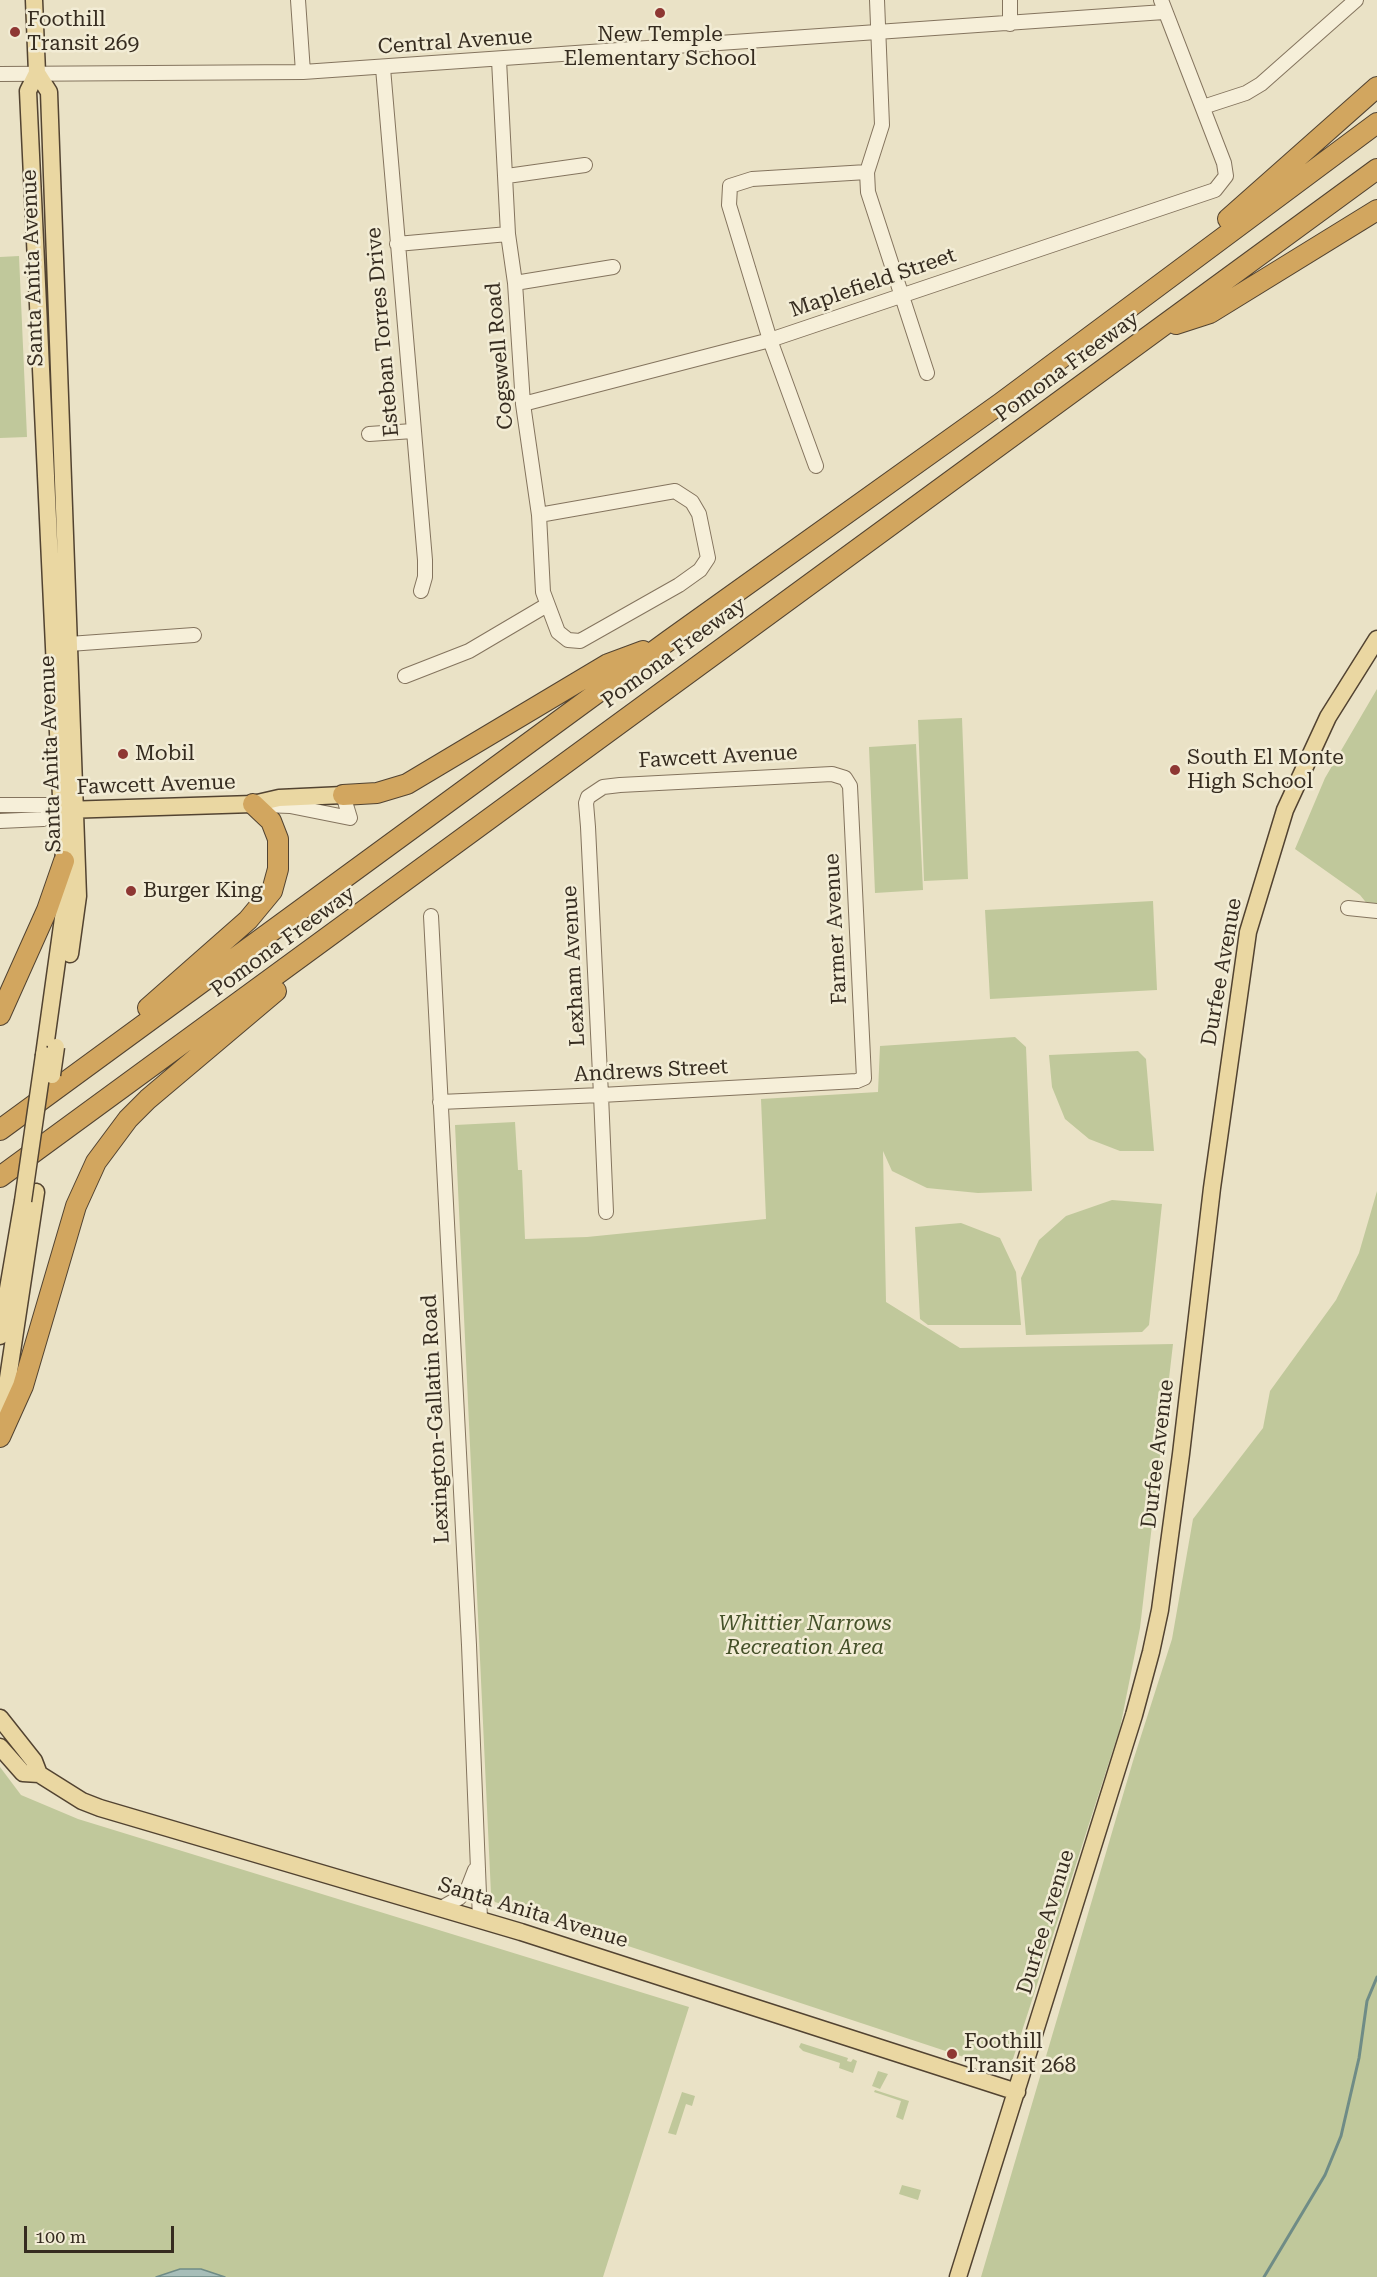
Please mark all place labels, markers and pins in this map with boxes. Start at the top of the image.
marker: New Temple Elementary School [653,6,667,20]
place label: Foothill Transit 269 [27,7,139,57]
place label: New Temple Elementary School [564,22,756,72]
marker: Foothill Transit 269 [8,25,22,39]
place label: Mobil [135,741,194,767]
place label: South El Monte High School [1187,745,1344,795]
marker: Mobil [116,747,130,761]
marker: South El Monte High School [1168,763,1182,777]
place label: Burger King [143,878,263,904]
marker: Burger King [124,884,138,898]
place label: Foothill Transit 268 [964,2029,1076,2079]
marker: Foothill Transit 268 [945,2047,959,2061]

